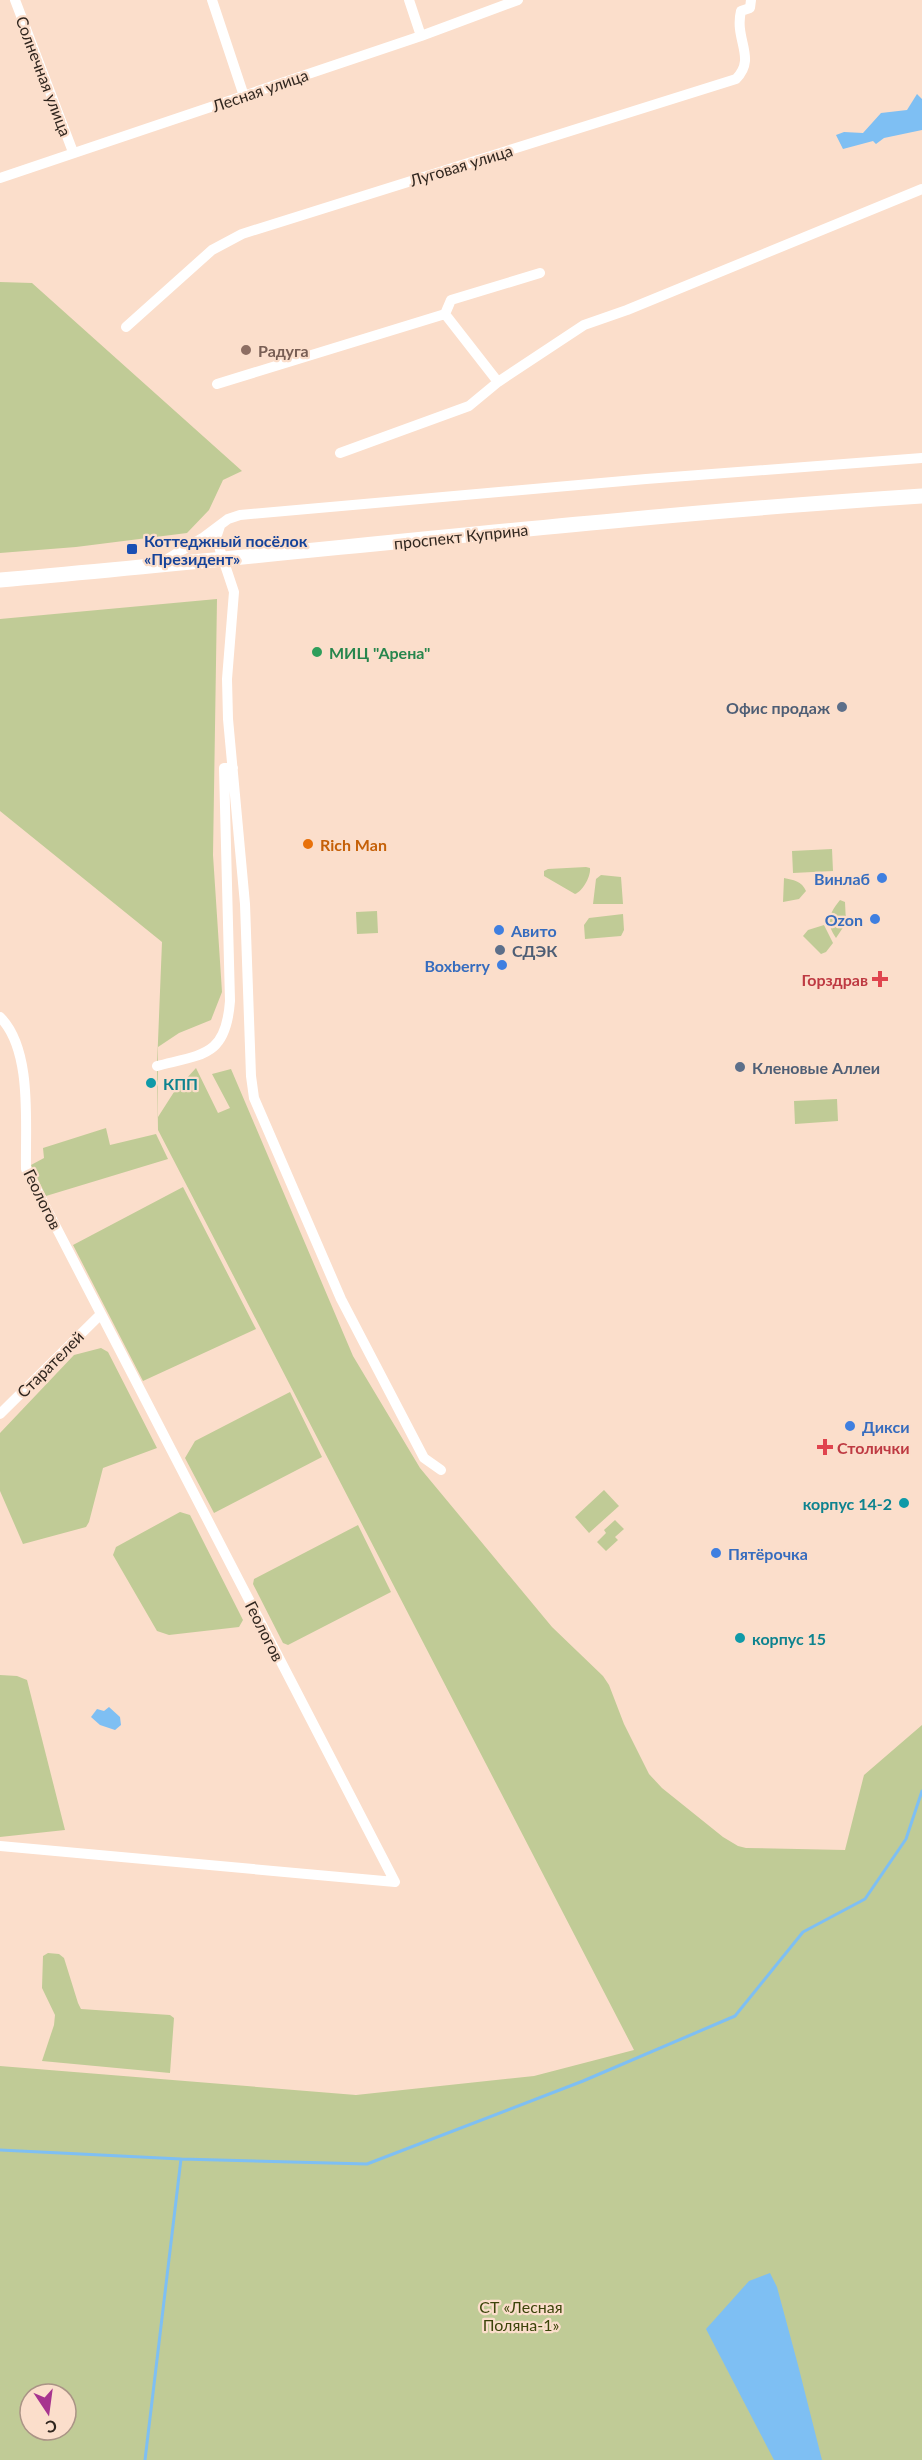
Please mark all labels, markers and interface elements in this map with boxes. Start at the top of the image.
street label: Солнечная улица [12,13,76,139]
street label: Лесная улица [209,65,310,116]
street label: Луговая улица [406,140,515,190]
place label: Радуга [258,341,309,360]
marker: Радуга [239,343,253,357]
street label: проспект Куприна [393,520,529,552]
place label: Коттеджный посёлок «Президент» [144,531,308,568]
marker: Коттеджный посёлок «Президент» [125,542,139,556]
place label: МИЦ "Арена" [329,643,430,662]
marker: МИЦ "Арена" [310,645,324,659]
place label: Офис продаж [726,698,830,717]
marker: Офис продаж [835,700,849,714]
place label: Rich Man [320,835,387,854]
marker: Rich Man [301,837,315,851]
place label: Винлаб [814,869,870,888]
marker: Винлаб [875,871,889,885]
place label: Ozon [825,910,863,929]
marker: Ozon [868,912,882,926]
place label: Авито [510,921,557,940]
marker: Авито [492,923,506,937]
place label: СДЭК [512,941,558,960]
marker: СДЭК [493,943,507,957]
place label: Boxberry [424,956,491,975]
marker: Boxberry [495,958,509,972]
place label: Горздрав [801,970,868,989]
marker: Горздрав [873,972,887,986]
place label: Кленовые Аллеи [752,1058,880,1077]
marker: Кленовые Аллеи [733,1060,747,1074]
place label: КПП [163,1074,198,1093]
marker: КПП [144,1076,158,1090]
street label: Геологов [20,1166,66,1232]
street label: Старателей [13,1327,87,1401]
place label: Дикси [862,1417,910,1436]
marker: Дикси [843,1419,857,1433]
place label: Столички [837,1438,910,1457]
marker: Столички [818,1440,832,1454]
place label: корпус 14-2 [803,1494,892,1513]
marker: корпус 14-2 [897,1496,911,1510]
place label: Пятёрочка [728,1544,808,1563]
marker: Пятёрочка [709,1546,723,1560]
street label: Геологов [242,1598,288,1664]
place label: корпус 15 [752,1629,826,1648]
marker: корпус 15 [733,1631,747,1645]
park label: СТ «Лесная Поляна-1» [479,2297,563,2334]
north arrow [18,2382,78,2442]
text: С [44,2417,59,2438]

